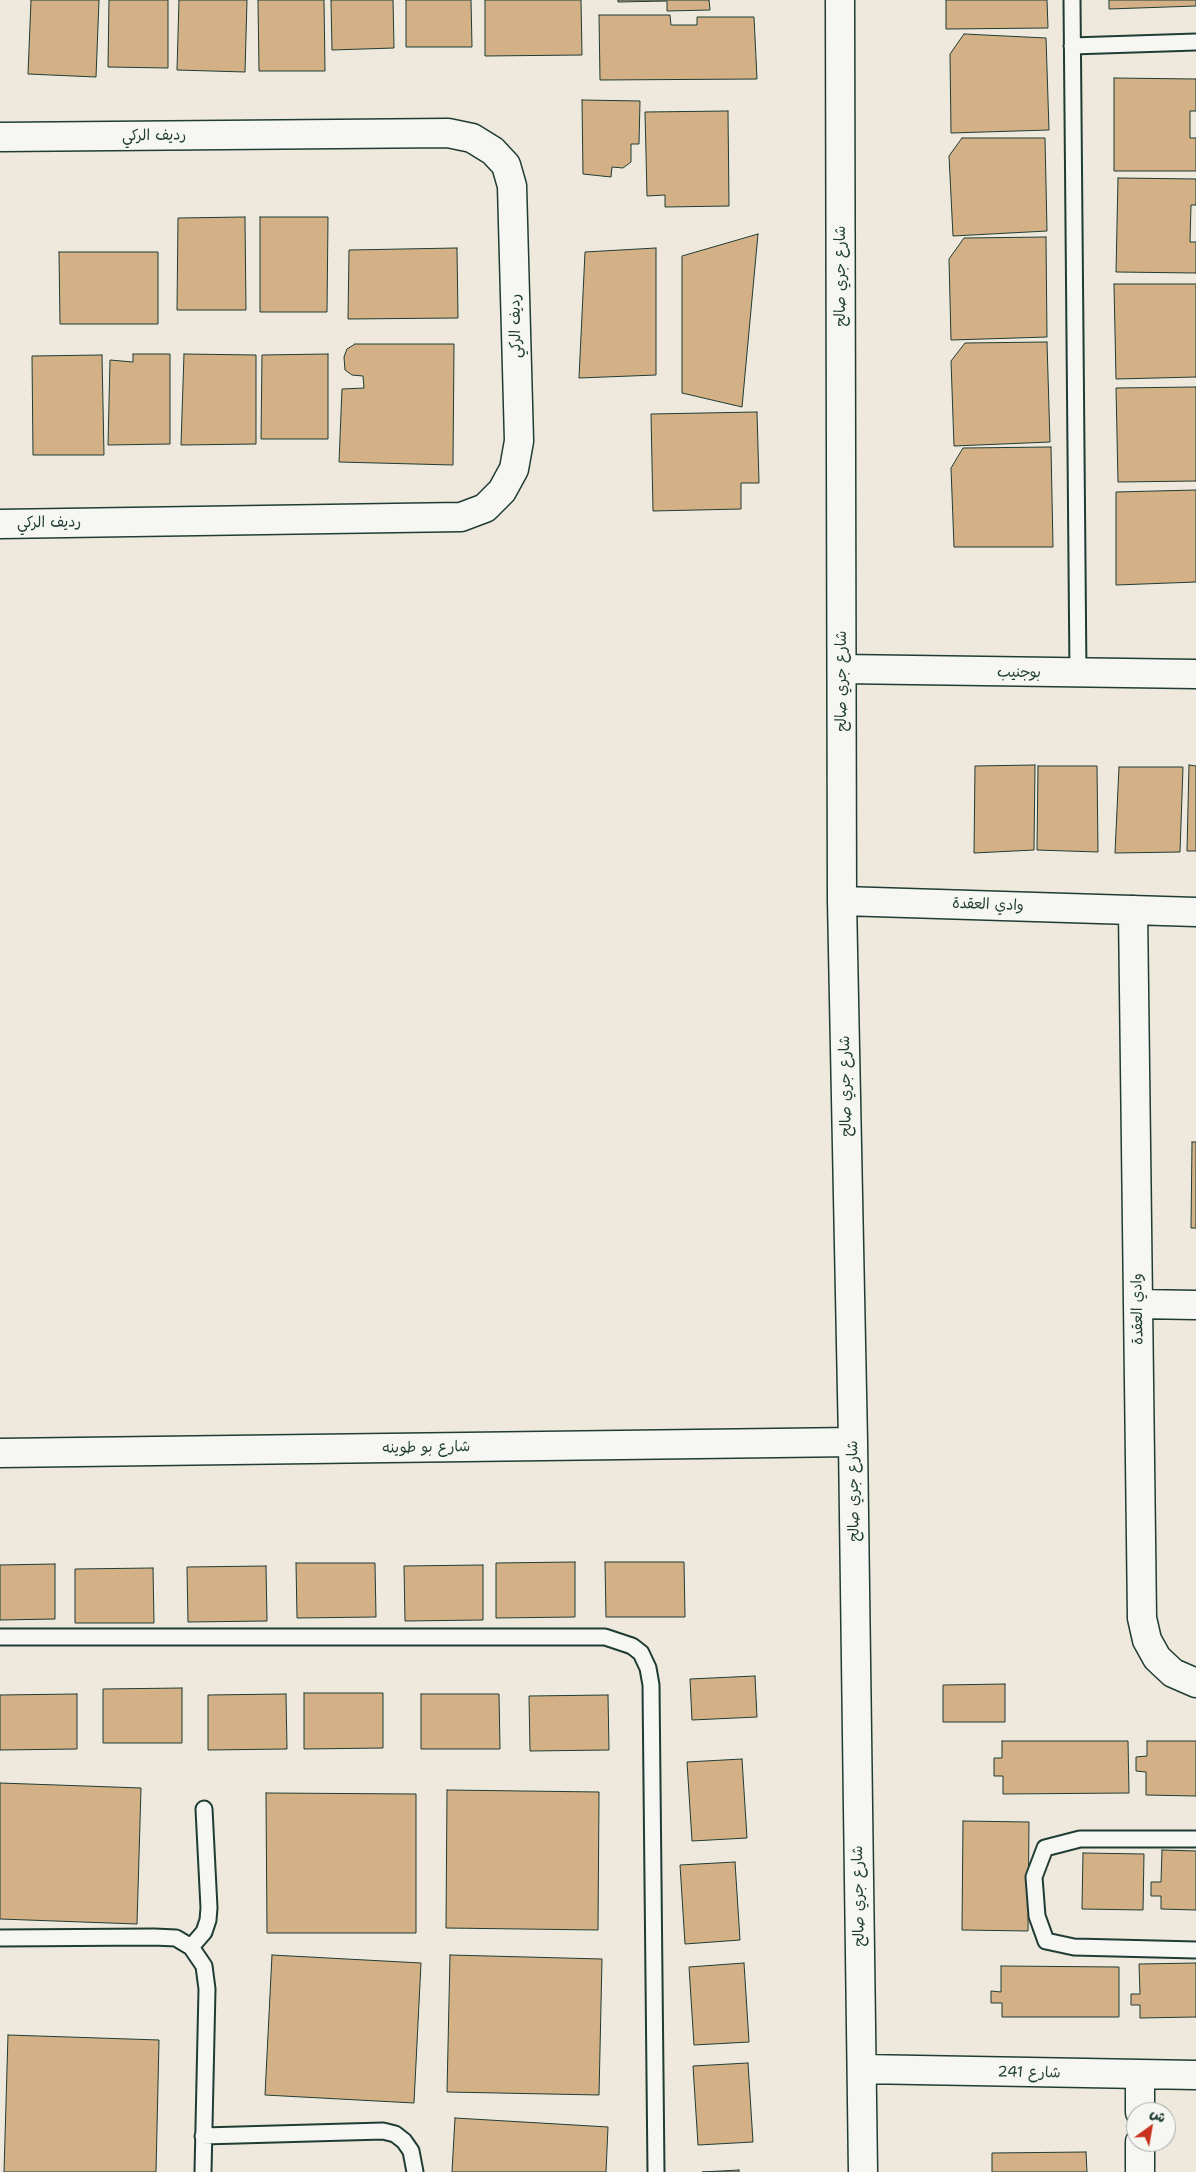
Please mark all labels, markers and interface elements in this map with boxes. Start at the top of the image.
street label: رديف الركي [122,126,186,146]
street label: شارع جري صالح [832,226,850,326]
street label: رديف الركي [506,294,526,358]
street label: رديف الركي [17,513,81,533]
street label: شارع جري صالح [833,631,851,731]
street label: بوجنيب [997,664,1041,682]
street label: وادي العقدة [952,895,1024,915]
street label: شارع جري صالح [836,1035,856,1137]
street label: وادي العقدة [1128,1273,1148,1345]
street label: شارع بو طوينه [382,1438,470,1458]
street label: شارع جري صالح [844,1440,864,1542]
street label: شارع جري صالح [849,1845,869,1947]
street label: شارع 241 [997,2063,1061,2083]
north arrow [1126,2102,1176,2152]
text: ش [1147,2103,1170,2127]

